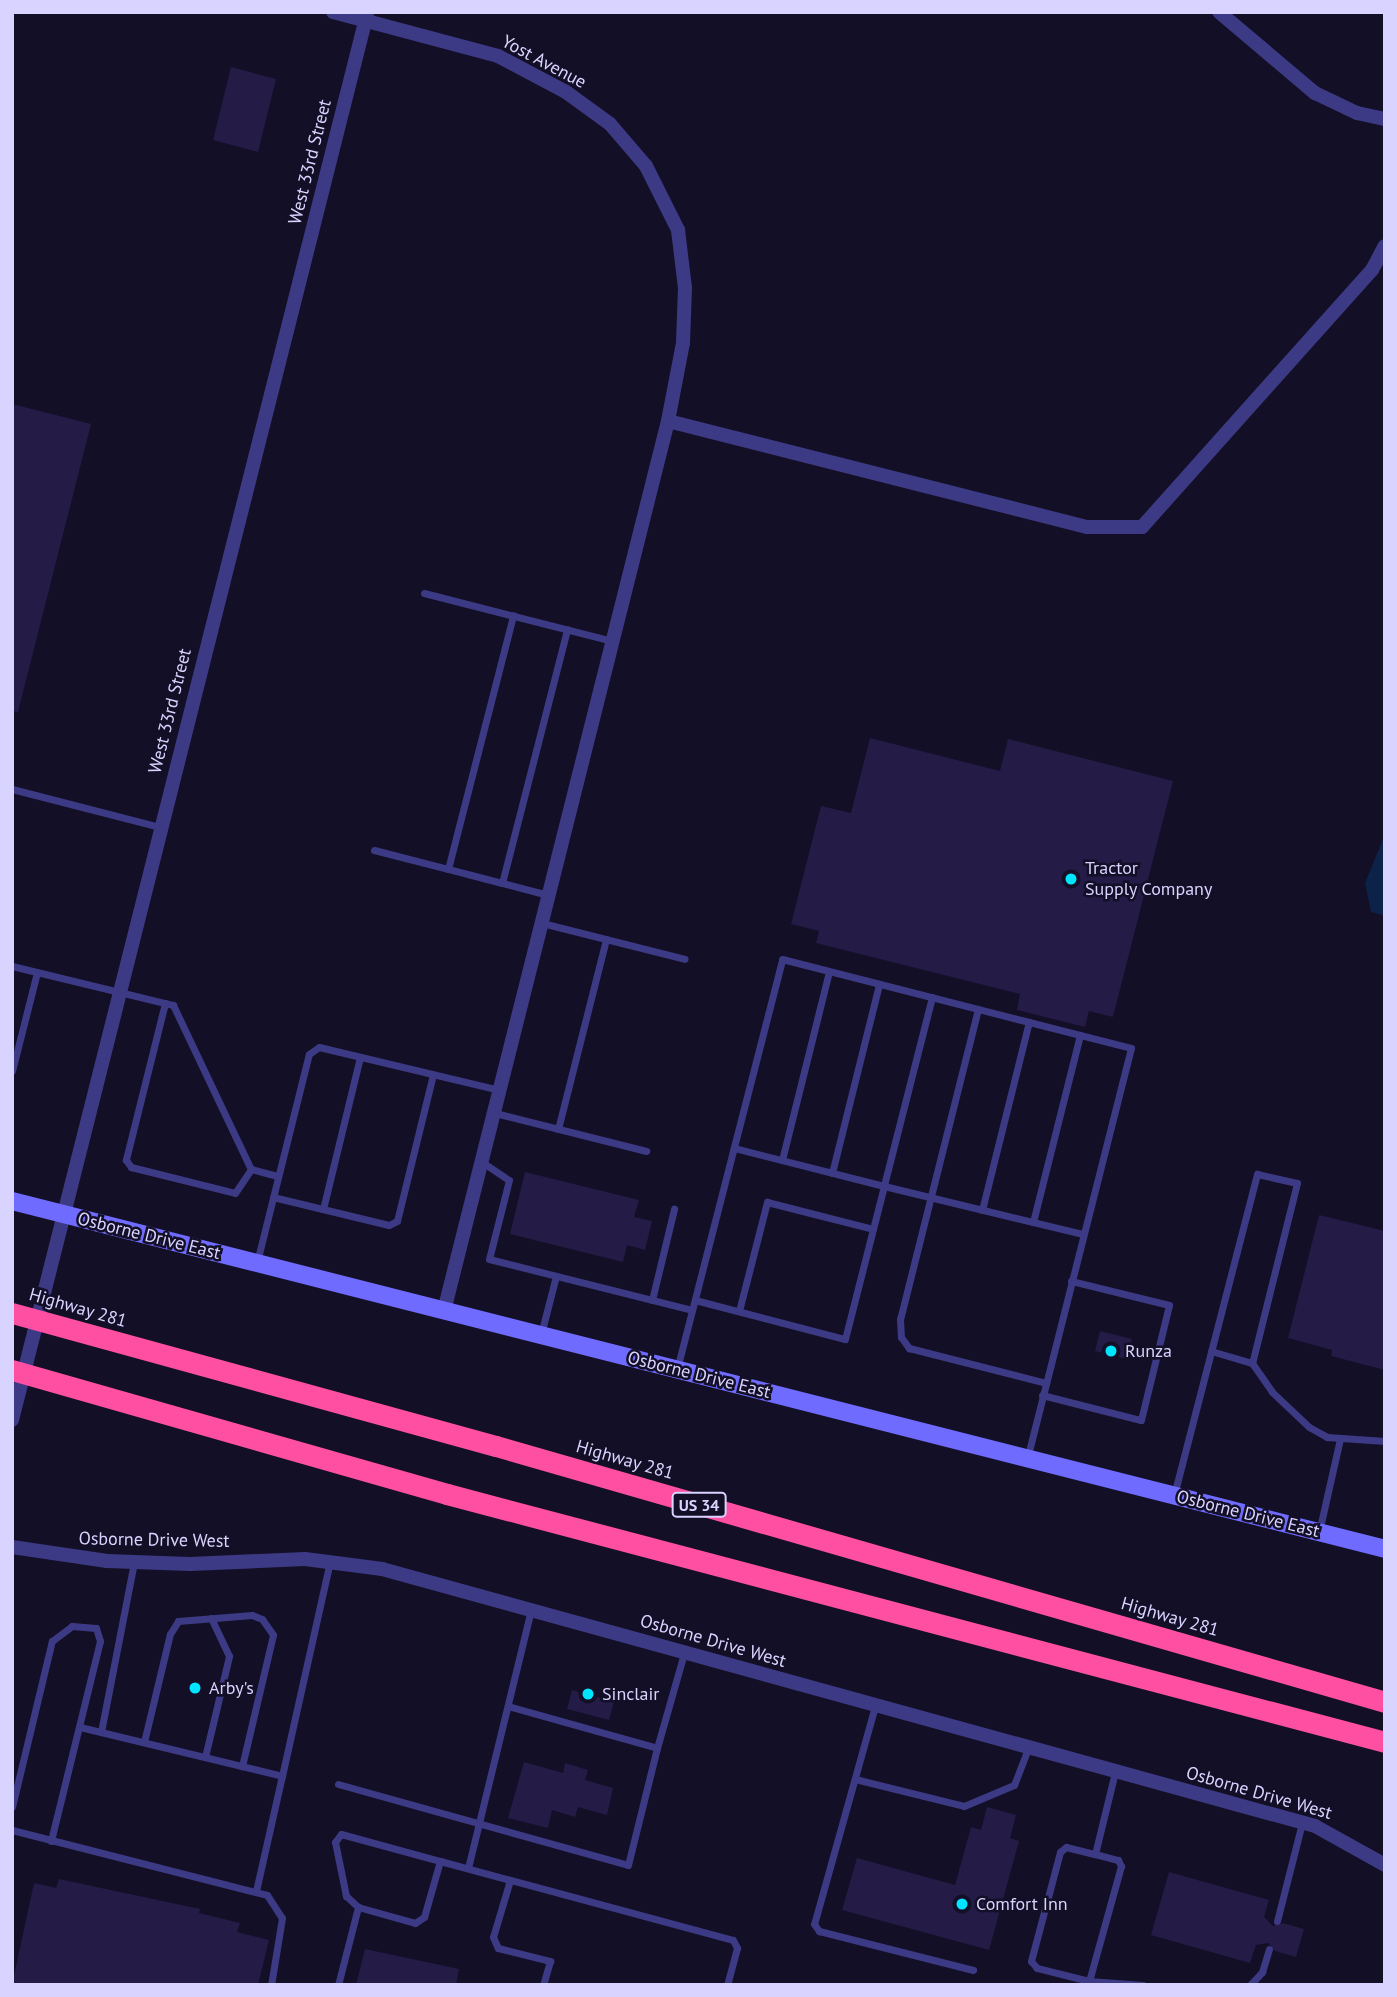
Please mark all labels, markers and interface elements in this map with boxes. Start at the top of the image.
street label: Yost Avenue [498,31,590,93]
street label: West 33rd Street [284,97,336,227]
street label: West 33rd Street [144,646,196,776]
place label: Tractor Supply Company [1085,858,1213,900]
marker: Tractor Supply Company [1063,871,1079,887]
street label: Osborne Drive East [75,1208,223,1264]
street label: Highway 281 [26,1284,130,1332]
place label: Runza [1125,1340,1172,1362]
marker: Runza [1103,1343,1119,1359]
street label: Osborne Drive East [625,1347,773,1403]
street label: Highway 281 [573,1436,677,1484]
street label: Osborne Drive East [1174,1486,1322,1542]
road number: US 34 [671,1492,727,1518]
street label: Osborne Drive West [78,1528,230,1552]
street label: Highway 281 [1118,1593,1222,1641]
street label: Osborne Drive West [637,1610,789,1672]
place label: Arby's [209,1677,254,1699]
marker: Arby's [187,1680,203,1696]
place label: Sinclair [602,1683,659,1705]
marker: Sinclair [580,1686,596,1702]
street label: Osborne Drive West [1183,1762,1335,1824]
place label: Comfort Inn [976,1893,1068,1915]
marker: Comfort Inn [954,1896,970,1912]

